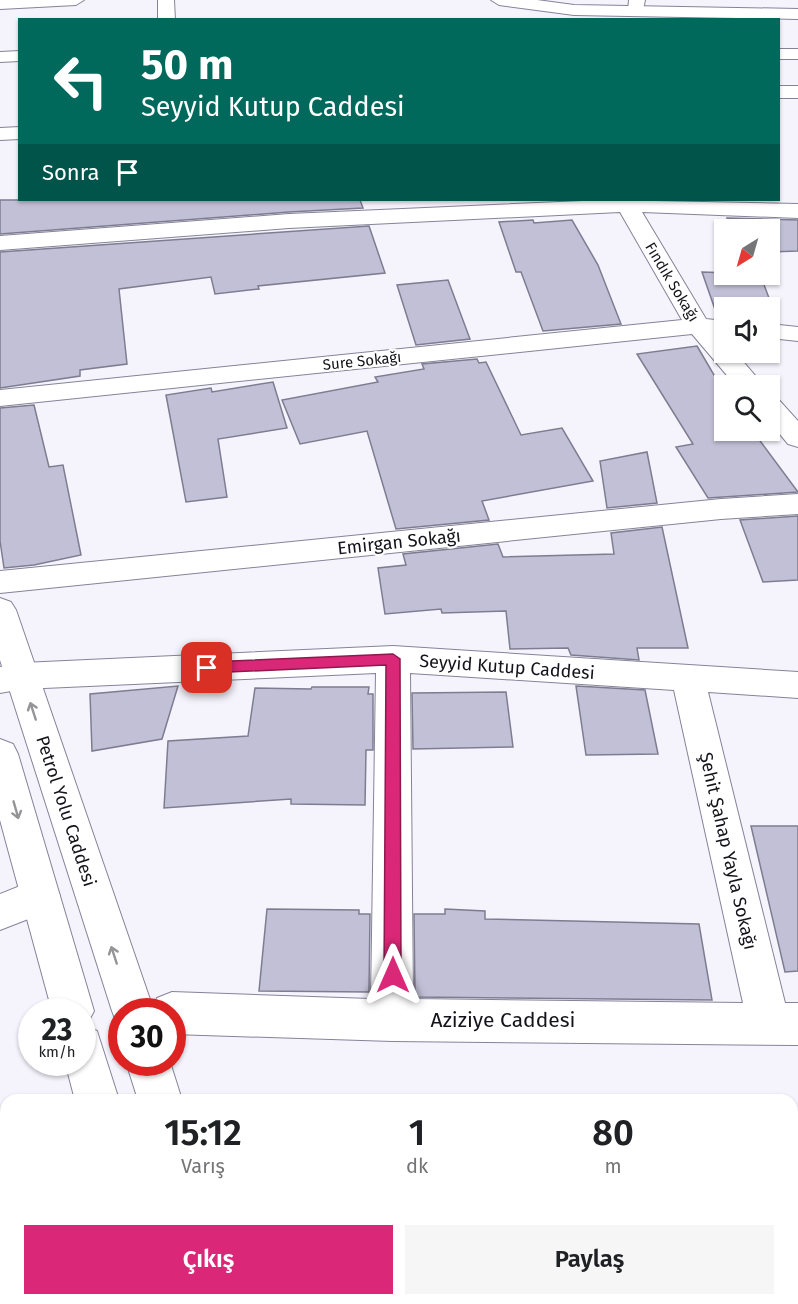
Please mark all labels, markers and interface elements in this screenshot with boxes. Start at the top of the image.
text: 50 m [141,40,234,90]
icon: left [42,42,120,120]
text: Seyyid Kutup Caddesi [141,91,405,123]
icon: arrive [111,156,144,189]
text: Sonra [42,159,99,186]
north arrow [714,219,780,285]
map controls [714,219,780,441]
street label: Fındık Sokağı [641,239,703,325]
button: sound [714,297,780,363]
street label: Sure Sokağı [322,348,402,374]
button: search [714,375,780,441]
street label: Emirgan Sokağı [336,525,462,559]
pin [181,642,232,693]
street label: Seyyid Kutup Caddesi [419,650,595,684]
icon: arrive [190,651,223,684]
one-way arrow [27,702,38,721]
street label: Petrol Yolu Caddesi [31,733,101,889]
street label: Şehit Şahap Yayla Sokağı [695,750,761,952]
one-way arrow [11,800,23,819]
position arrow [361,943,425,1007]
one-way arrow [108,947,119,965]
speed limit sign: 30 [108,998,186,1076]
street label: Aziziye Caddesi [431,1007,575,1033]
text: 23 [42,1012,72,1048]
text: km/h [38,1043,76,1061]
text: 15:12 [164,1111,242,1155]
text: 1 [409,1111,425,1155]
text: 80 [592,1111,634,1155]
text: Varış [181,1154,225,1178]
text: dk [406,1154,428,1178]
text: m [604,1154,622,1178]
button: Çıkış [24,1225,393,1294]
button: Paylaş [405,1225,774,1294]

